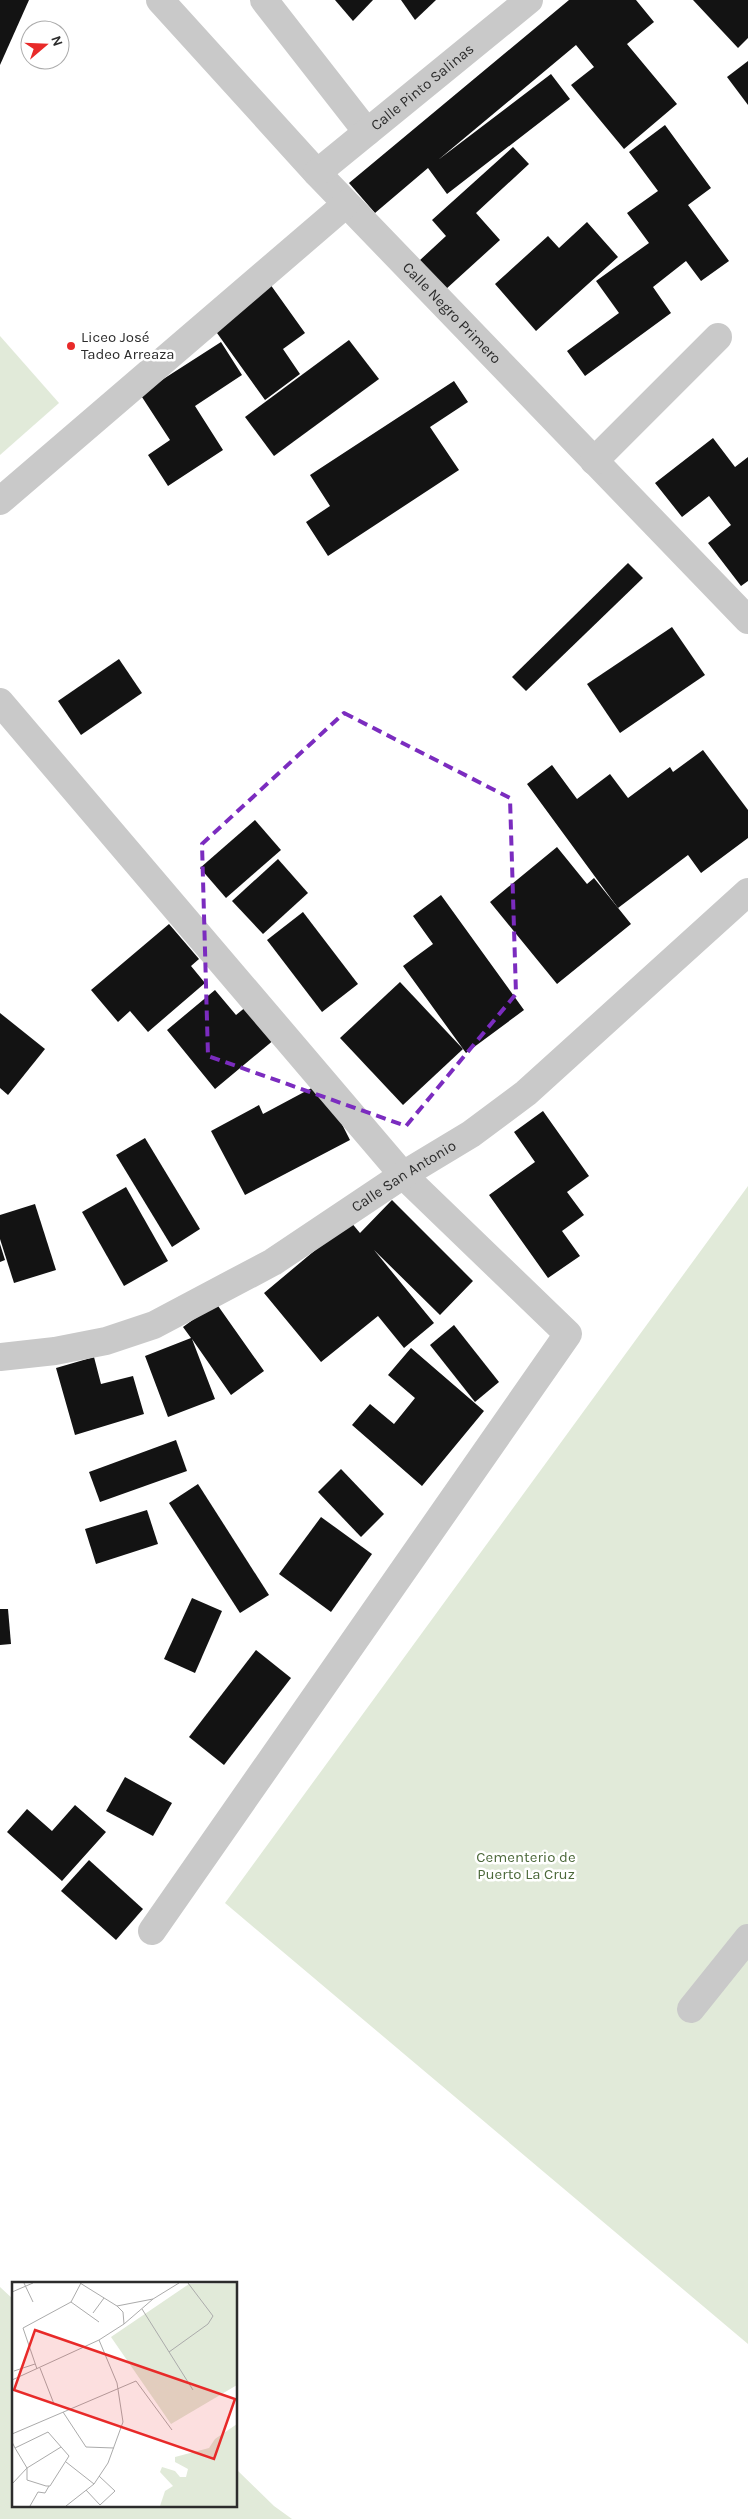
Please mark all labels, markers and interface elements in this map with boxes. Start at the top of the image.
north arrow [20,20,70,70]
text: N [47,33,66,48]
street label: Calle Pinto Salinas [367,40,478,134]
street label: Calle Negro Primero [399,258,505,368]
place label: Liceo José Tadeo Arreaza [81,328,175,363]
marker: Liceo José Tadeo Arreaza [65,340,77,352]
street label: Calle San Antonio [348,1136,459,1216]
park label: Cementerio de Puerto La Cruz [476,1848,576,1883]
inset map [12,2282,238,2506]

